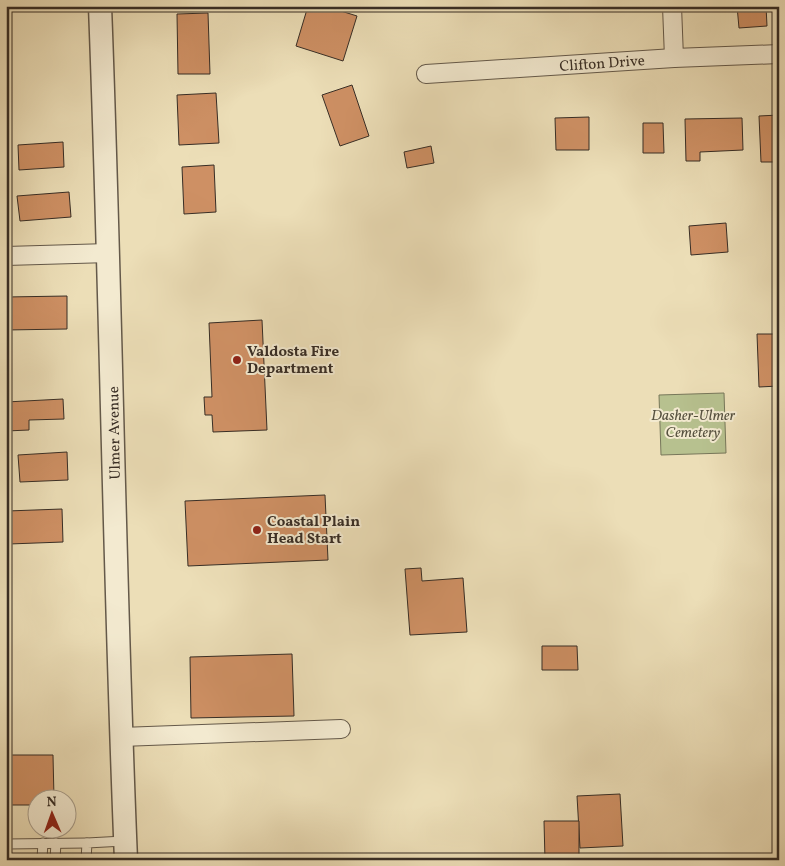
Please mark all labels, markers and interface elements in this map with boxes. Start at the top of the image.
street label: Clifton Drive [559,51,646,78]
place label: Valdosta Fire Department [247,342,339,380]
marker: Valdosta Fire Department [231,354,243,366]
street label: Ulmer Avenue [104,386,127,480]
park label: Dasher-Ulmer Cemetery [651,406,735,444]
place label: Coastal Plain Head Start [267,512,360,550]
marker: Coastal Plain Head Start [251,524,263,536]
north arrow [28,788,78,838]
text: N [46,793,57,812]

